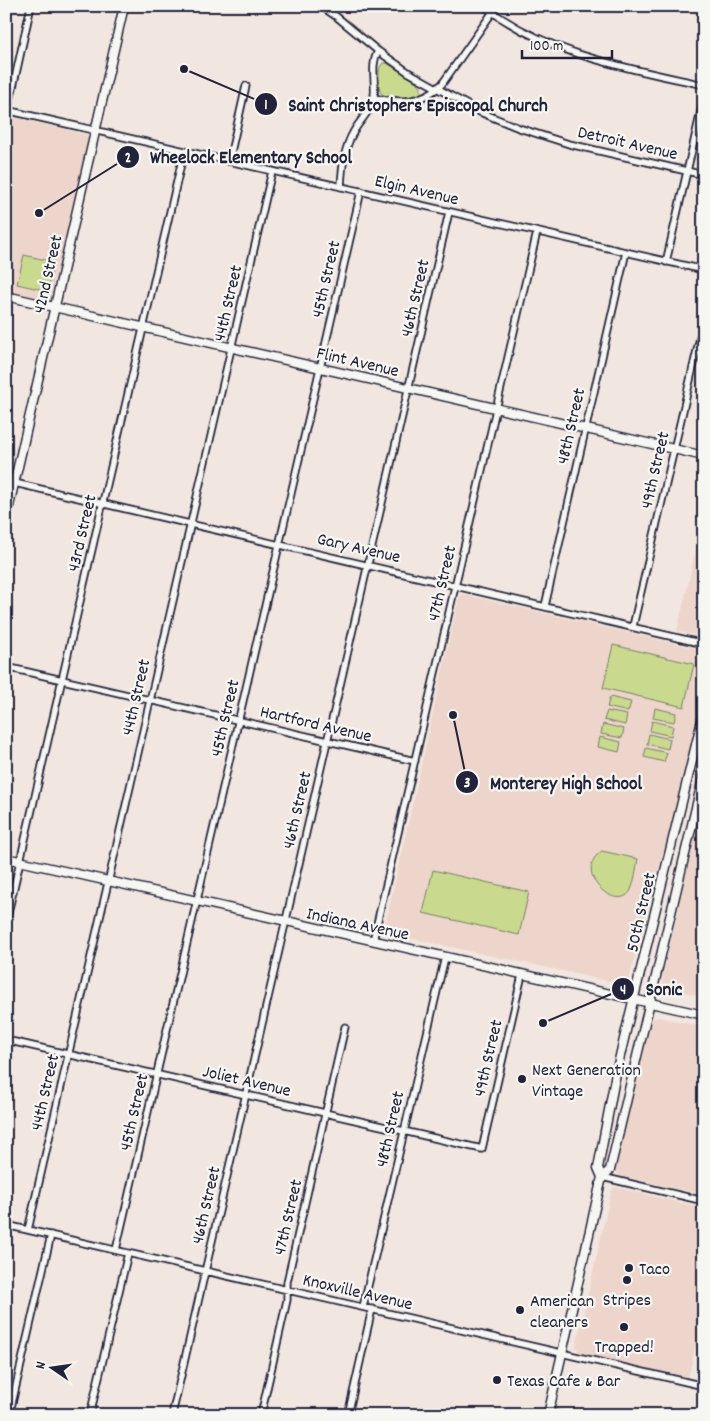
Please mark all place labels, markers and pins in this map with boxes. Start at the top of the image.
callout: Saint Christophers Episcopal Church [254,87,558,121]
callout: Wheelock Elementary School [115,140,362,174]
callout: Monterey High School [455,765,652,799]
callout: Sonic [611,972,692,1006]
place label: Next Generation Vintage [532,1059,641,1105]
marker: Next Generation Vintage [516,1073,528,1085]
place label: Taco [639,1258,670,1283]
marker: Taco [623,1262,635,1274]
marker: Stripes [621,1274,633,1286]
place label: Stripes [603,1289,651,1314]
place label: American cleaners [530,1290,594,1336]
marker: American cleaners [514,1304,526,1316]
marker: Trapped! [618,1321,630,1333]
place label: Trapped! [594,1336,654,1361]
place label: Texas Cafe & Bar [507,1370,621,1395]
marker: Texas Cafe & Bar [491,1374,503,1386]

